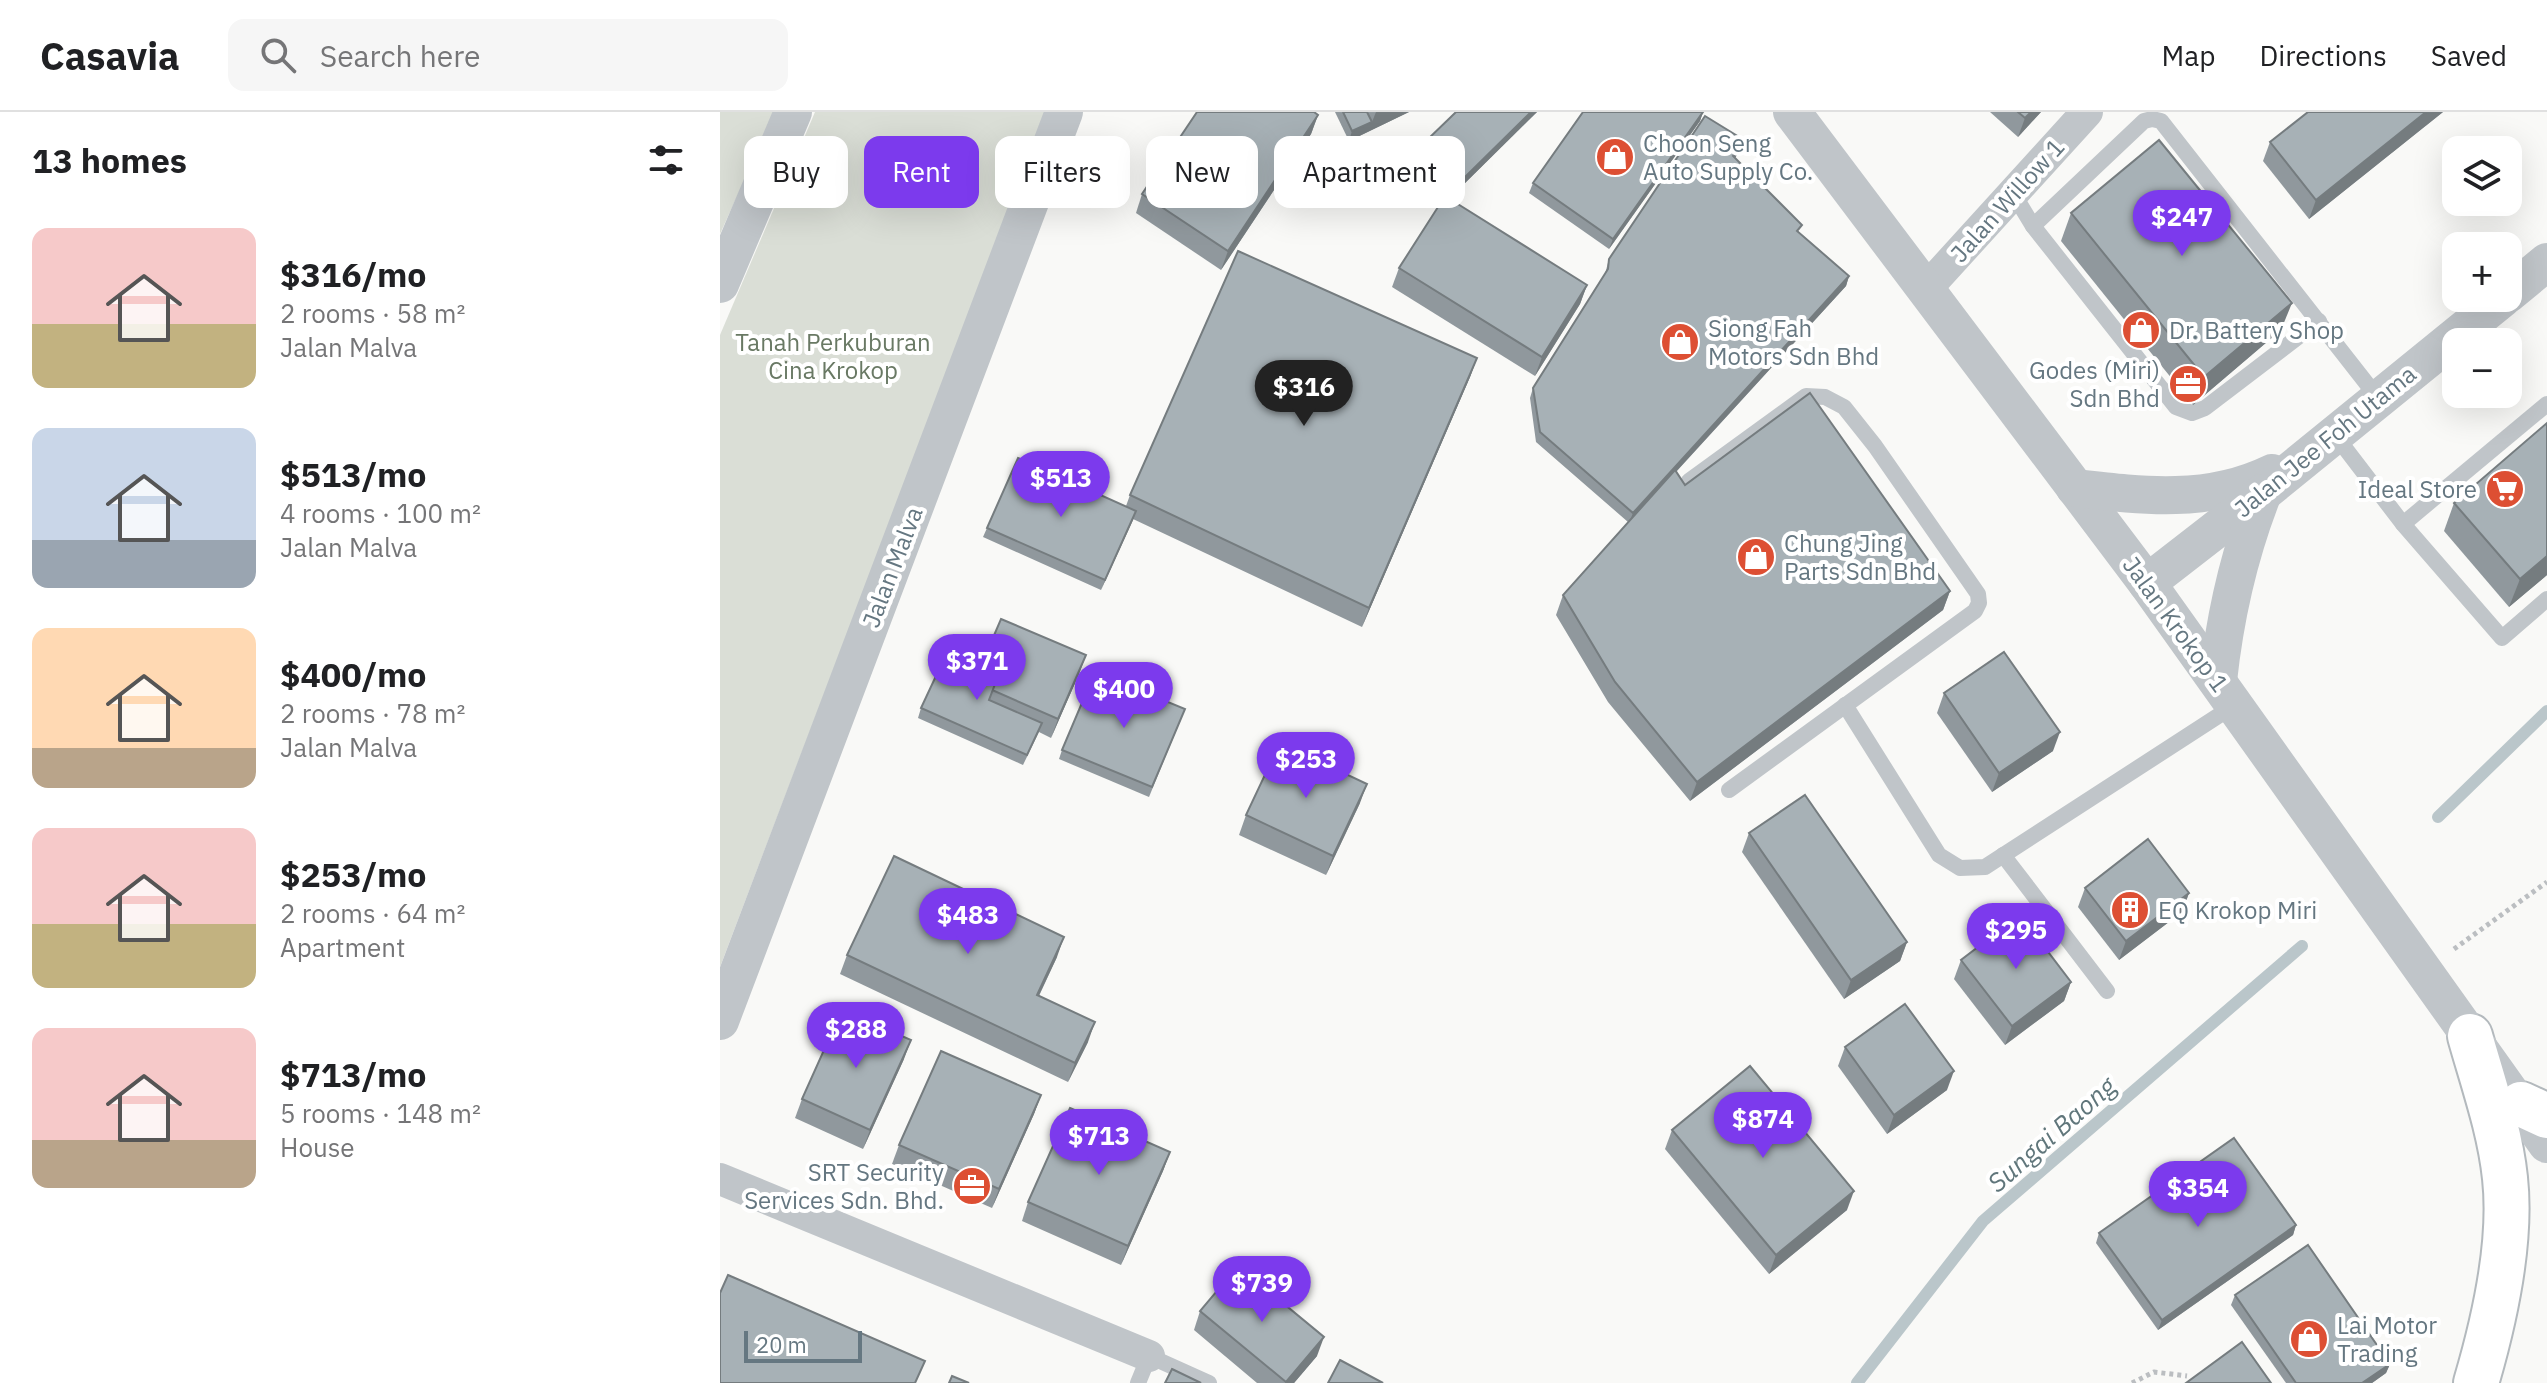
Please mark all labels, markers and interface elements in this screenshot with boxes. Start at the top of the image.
search box [228,19,788,91]
text: Casavia [40,31,180,80]
icon: search [256,33,300,77]
text: Search here [320,36,481,75]
text: Map [2161,37,2215,74]
text: Directions [2259,37,2387,74]
text: Saved [2431,37,2507,74]
place label: Choon Seng Auto Supply Co. [1643,127,1813,187]
street label: Jalan Willow 1 [1943,131,2071,269]
chip: Buy [744,136,848,208]
chip: Rent [864,136,979,208]
chip: Filters [995,136,1130,208]
chip: New [1146,136,1258,208]
chip: Apartment [1274,136,1465,208]
shop icon: Choon Seng Auto Supply Co. [1594,136,1636,178]
map controls [2442,136,2522,408]
button: layers [2442,136,2522,216]
text: 13 homes [32,138,187,182]
icon: filters [644,138,688,182]
pin: $247 [2135,190,2229,258]
text: $247 [2151,199,2213,233]
button: + [2442,232,2522,312]
text: $316/mo [280,252,427,296]
icon: home [96,260,192,356]
text: 2 rooms · 58 m² [280,296,465,330]
shop icon: Dr. Battery Shop [2120,309,2162,351]
place label: Siong Fah Motors Sdn Bhd [1708,312,1879,372]
place label: Dr. Battery Shop [2169,314,2344,346]
shop icon: Siong Fah Motors Sdn Bhd [1659,321,1701,363]
park label: Tanah Perkuburan Cina Krokop [735,326,931,386]
button: − [2442,328,2522,408]
text: Jalan Malva [280,330,417,364]
place label: Godes (Miri) Sdn Bhd [2029,354,2160,414]
street label: Jalan Jee Foh Utama [2228,358,2423,524]
pin: $316 [1257,360,1351,428]
office icon: Godes (Miri) Sdn Bhd [2167,363,2209,405]
text: $316 [1273,369,1335,403]
pin: $513 [1014,451,1108,519]
text: $513/mo [280,452,427,496]
icon: home [96,460,192,556]
text: $513 [1030,460,1092,494]
supermarket icon: Ideal Store [2484,468,2526,510]
place label: Ideal Store [2358,473,2477,505]
text: 4 rooms · 100 m² [280,496,481,530]
street label: Jalan Malva [854,502,930,632]
place label: Chung Jing Parts Sdn Bhd [1784,527,1936,587]
text: Jalan Malva [280,530,417,564]
shop icon: Chung Jing Parts Sdn Bhd [1735,536,1777,578]
street label: Jalan Krokop 1 [2116,550,2236,698]
pin: $371 [930,634,1024,702]
text: $371 [946,643,1008,677]
text: $400/mo [280,652,427,696]
icon: home [96,660,192,756]
pin: $400 [1077,662,1171,730]
text: $400 [1093,671,1155,705]
text: 2 rooms · 78 m² [280,696,465,730]
text: Jalan Malva [280,730,417,764]
pin: $253 [1259,732,1353,800]
text: $253 [1275,741,1337,775]
text: $253/mo [280,852,427,896]
icon: home [96,860,192,956]
pin: $483 [921,888,1015,956]
building icon: EQ Krokop Miri [2109,889,2151,931]
place label: EQ Krokop Miri [2158,894,2317,926]
text: 2 rooms · 64 m² [280,896,465,930]
text: $483 [937,897,999,931]
pin: $295 [1969,903,2063,971]
text: $295 [1985,912,2047,946]
text: Apartment [280,930,405,964]
pin: $288 [809,1002,903,1070]
text: $288 [825,1011,887,1045]
text: $713/mo [280,1052,427,1096]
icon: home [96,1060,192,1156]
water label: Sungai Baong [1980,1068,2124,1199]
pin: $874 [1716,1092,1810,1160]
text: 5 rooms · 148 m² [280,1096,481,1130]
text: $874 [1732,1101,1794,1135]
pin: $713 [1052,1109,1146,1177]
text: $713 [1068,1118,1130,1152]
text: House [280,1130,355,1164]
place label: SRT Security Services Sdn. Bhd. [744,1156,944,1216]
pin: $354 [2151,1161,2245,1229]
office icon: SRT Security Services Sdn. Bhd. [951,1165,993,1207]
text: $354 [2167,1170,2229,1204]
pin: $739 [1215,1256,1309,1324]
text: $739 [1231,1265,1293,1299]
place label: Lai Motor Trading [2337,1309,2437,1369]
shop icon: Lai Motor Trading [2288,1318,2330,1360]
scale bar [744,1327,862,1363]
text: 20 m [756,1330,807,1359]

